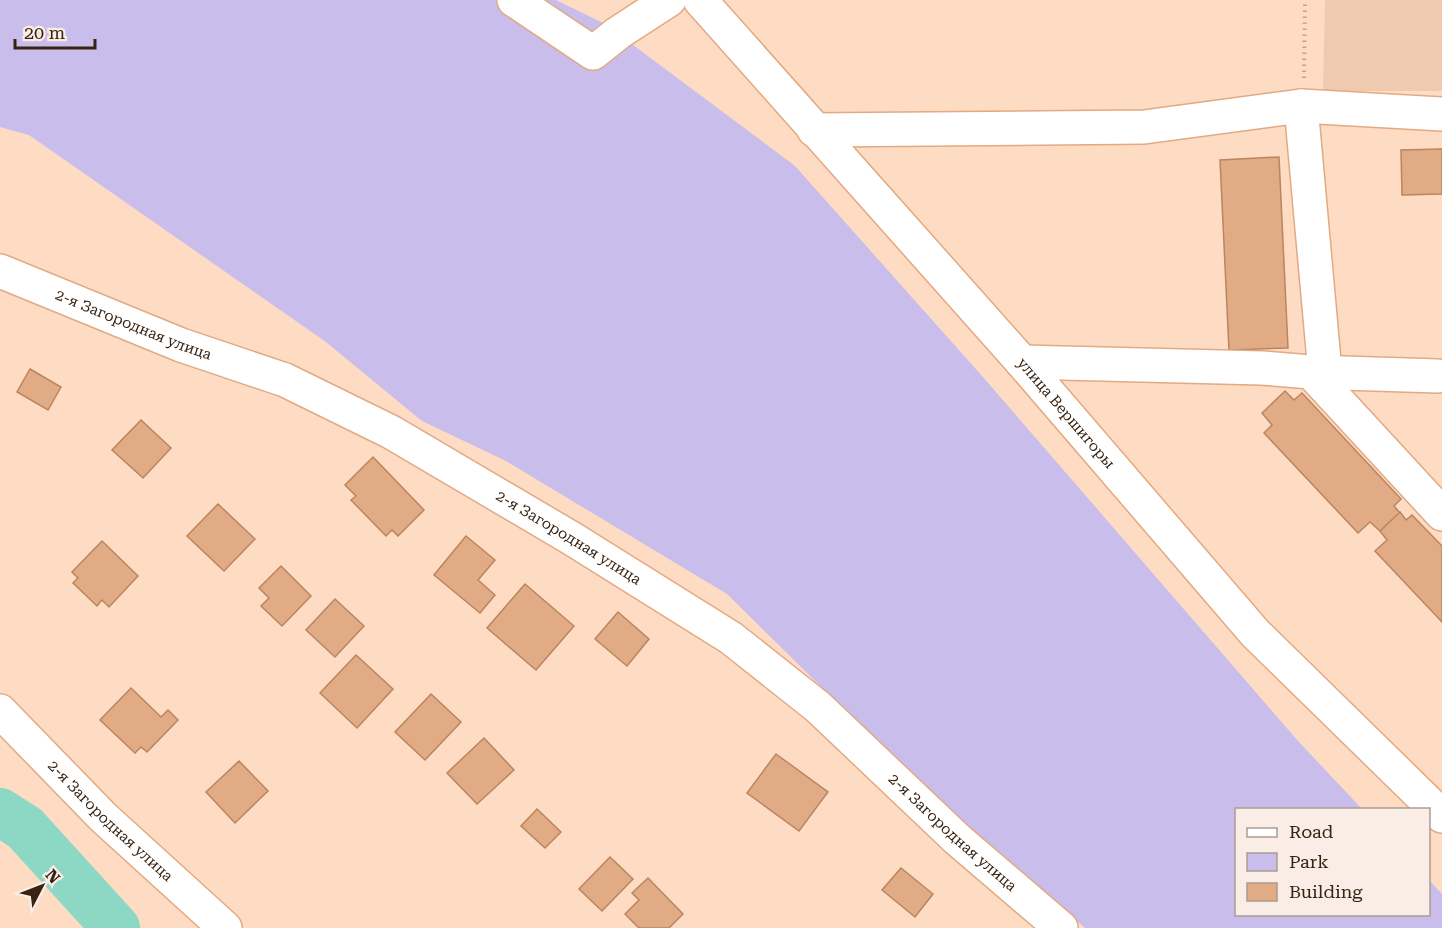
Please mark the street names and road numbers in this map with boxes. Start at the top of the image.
street label: 2-я Загородная улица [53,286,214,364]
street label: улица Вершигоры [1013,354,1119,472]
street label: 2-я Загородная улица [493,487,645,589]
street label: 2-я Загородная улица [44,757,177,885]
street label: 2-я Загородная улица [885,770,1020,895]

